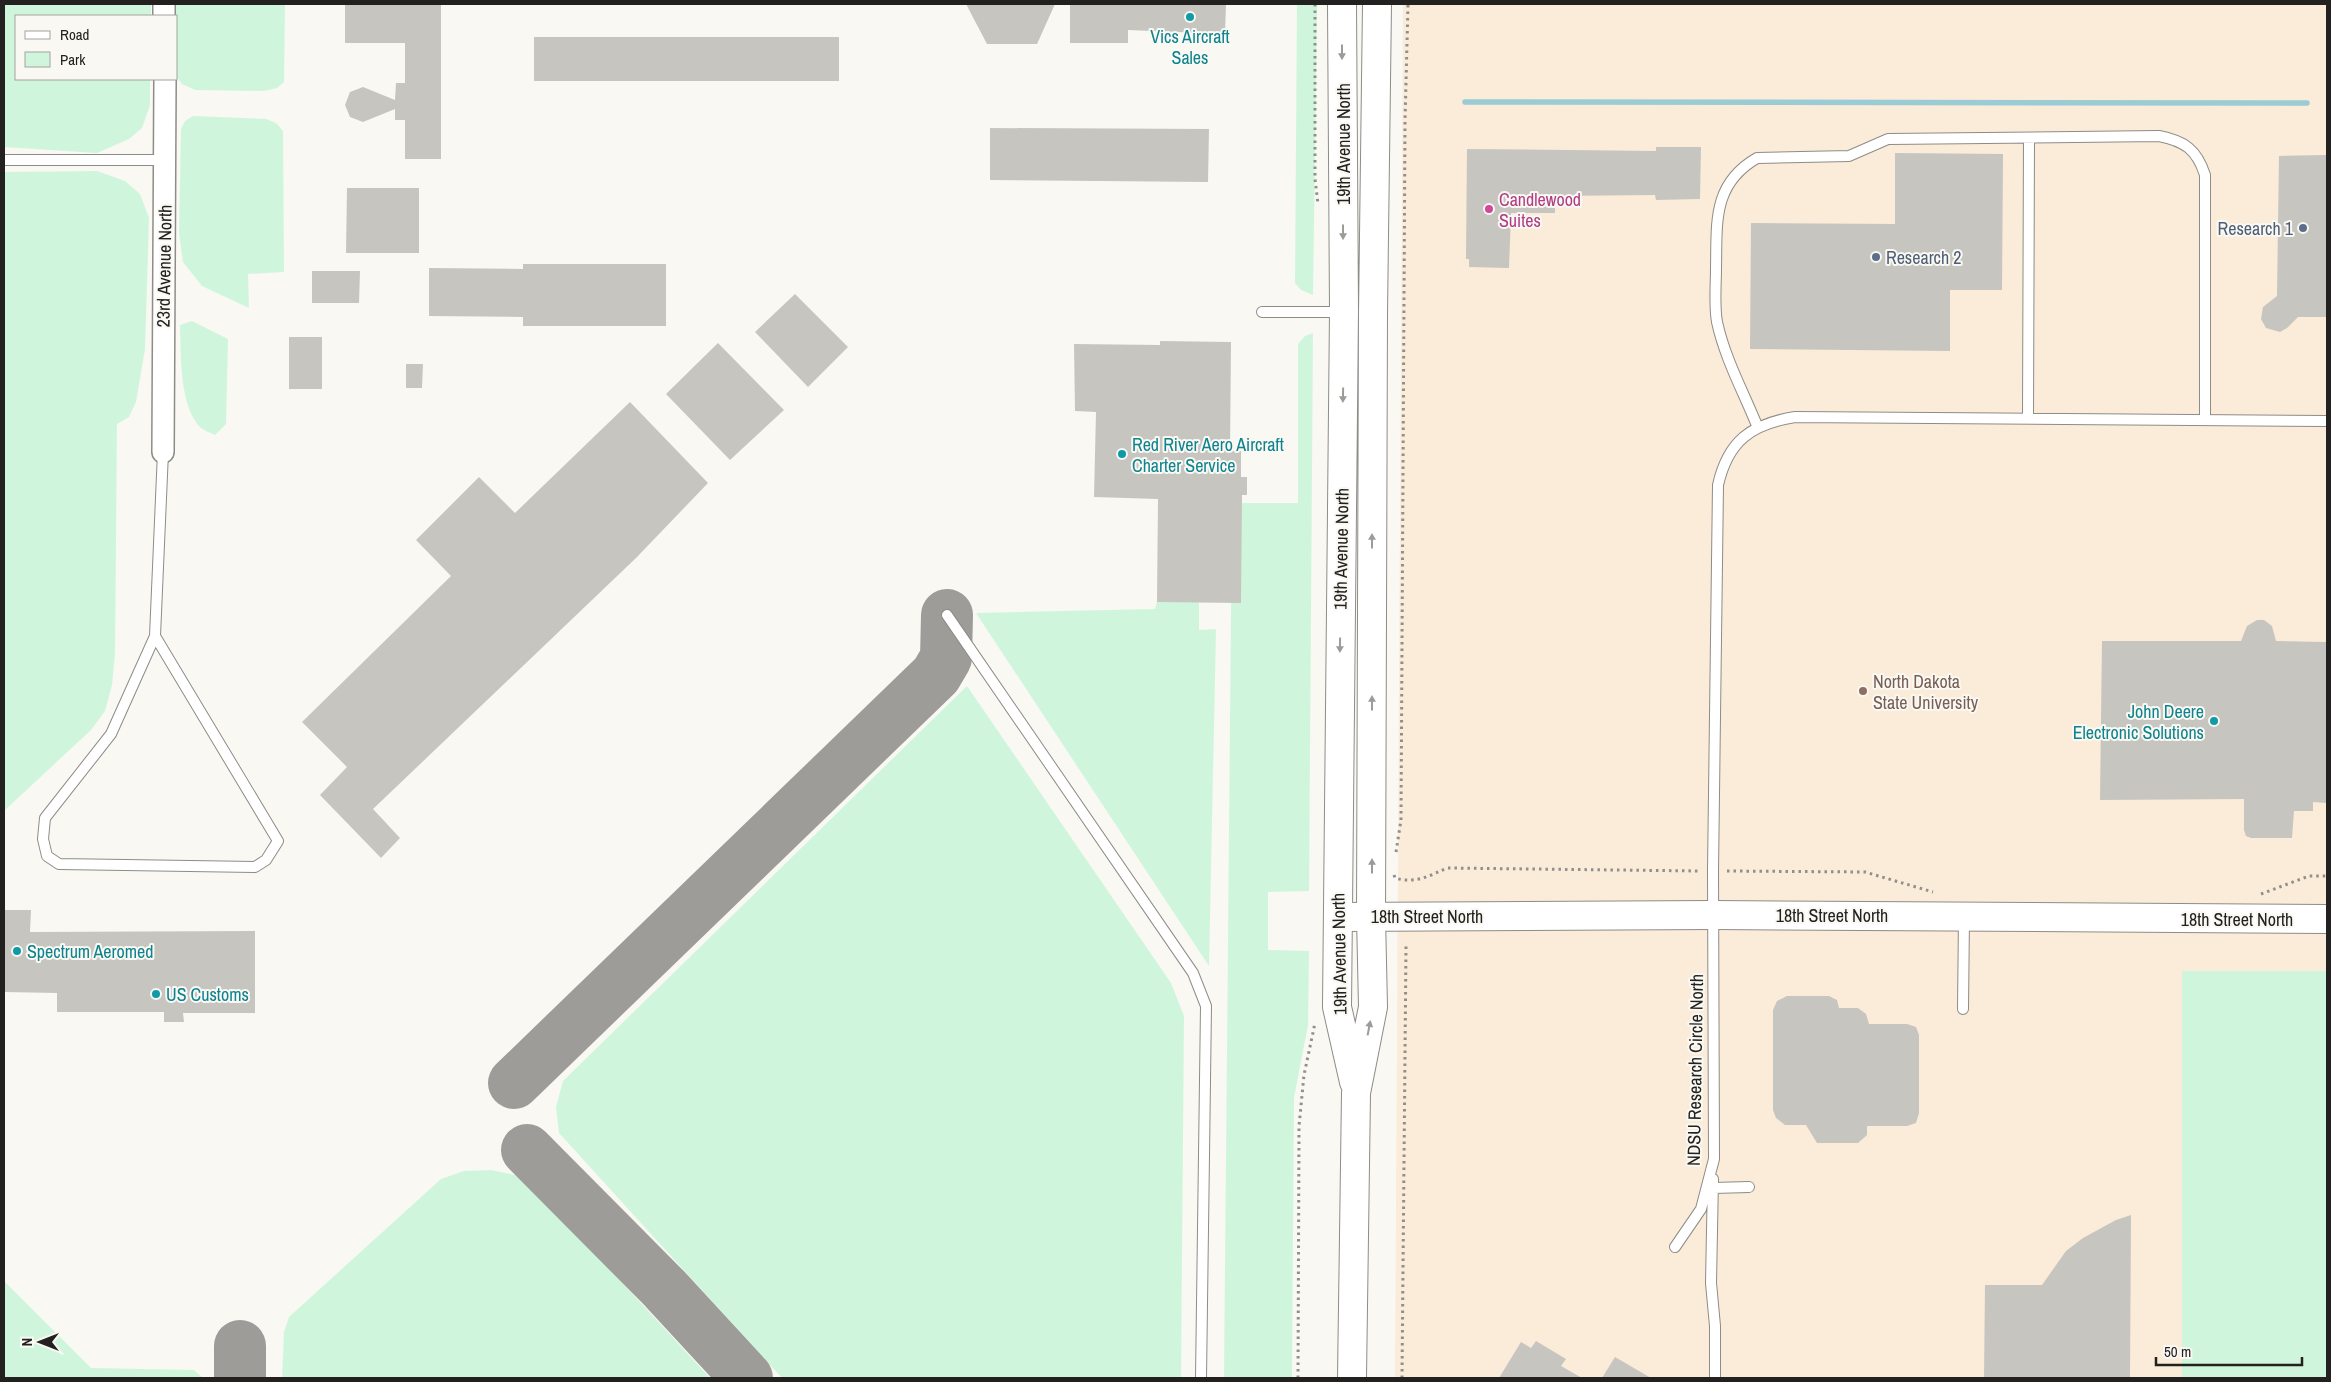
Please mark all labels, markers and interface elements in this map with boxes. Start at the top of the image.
marker: Vics Aircraft Sales [1184,11,1196,23]
legend [15,15,178,80]
text: Road [60,24,89,45]
place label: Vics Aircraft Sales [1150,24,1230,70]
one-way arrow [1338,45,1346,61]
text: Park [60,49,86,70]
street label: 19th Avenue North [1331,83,1356,205]
place label: Candlewood Suites [1499,187,1581,233]
marker: Candlewood Suites [1483,203,1495,215]
street label: 23rd Avenue North [150,204,178,328]
place label: Research 1 [2218,216,2294,241]
marker: Research 1 [2297,222,2309,234]
one-way arrow [1339,225,1347,241]
place label: Research 2 [1886,245,1961,270]
marker: Research 2 [1870,251,1882,263]
one-way arrow [1339,387,1347,403]
place label: Red River Aero Aircraft Charter Service [1132,432,1284,478]
marker: Red River Aero Aircraft Charter Service [1116,448,1128,460]
street label: 19th Avenue North [1327,488,1355,610]
one-way arrow [1368,533,1376,549]
one-way arrow [1336,637,1344,653]
place label: North Dakota State University [1873,669,1979,715]
marker: North Dakota State University [1857,685,1869,697]
one-way arrow [1368,695,1376,711]
place label: John Deere Electronic Solutions [2073,699,2204,745]
marker: John Deere Electronic Solutions [2208,715,2220,727]
one-way arrow [1368,858,1376,874]
street label: 19th Avenue North [1325,893,1353,1015]
street label: 18th Street North [1776,903,1888,928]
street label: 18th Street North [1371,904,1483,929]
street label: 18th Street North [2181,907,2293,932]
place label: Spectrum Aeromed [27,939,153,964]
marker: Spectrum Aeromed [11,945,23,957]
street label: NDSU Research Circle North [1681,974,1709,1166]
place label: US Customs [166,982,249,1007]
marker: US Customs [150,988,162,1000]
one-way arrow [1365,1020,1373,1035]
north arrow [15,1317,65,1367]
scale bar [2156,1334,2302,1366]
text: N [18,1338,36,1346]
text: 50 m [2164,1341,2191,1362]

